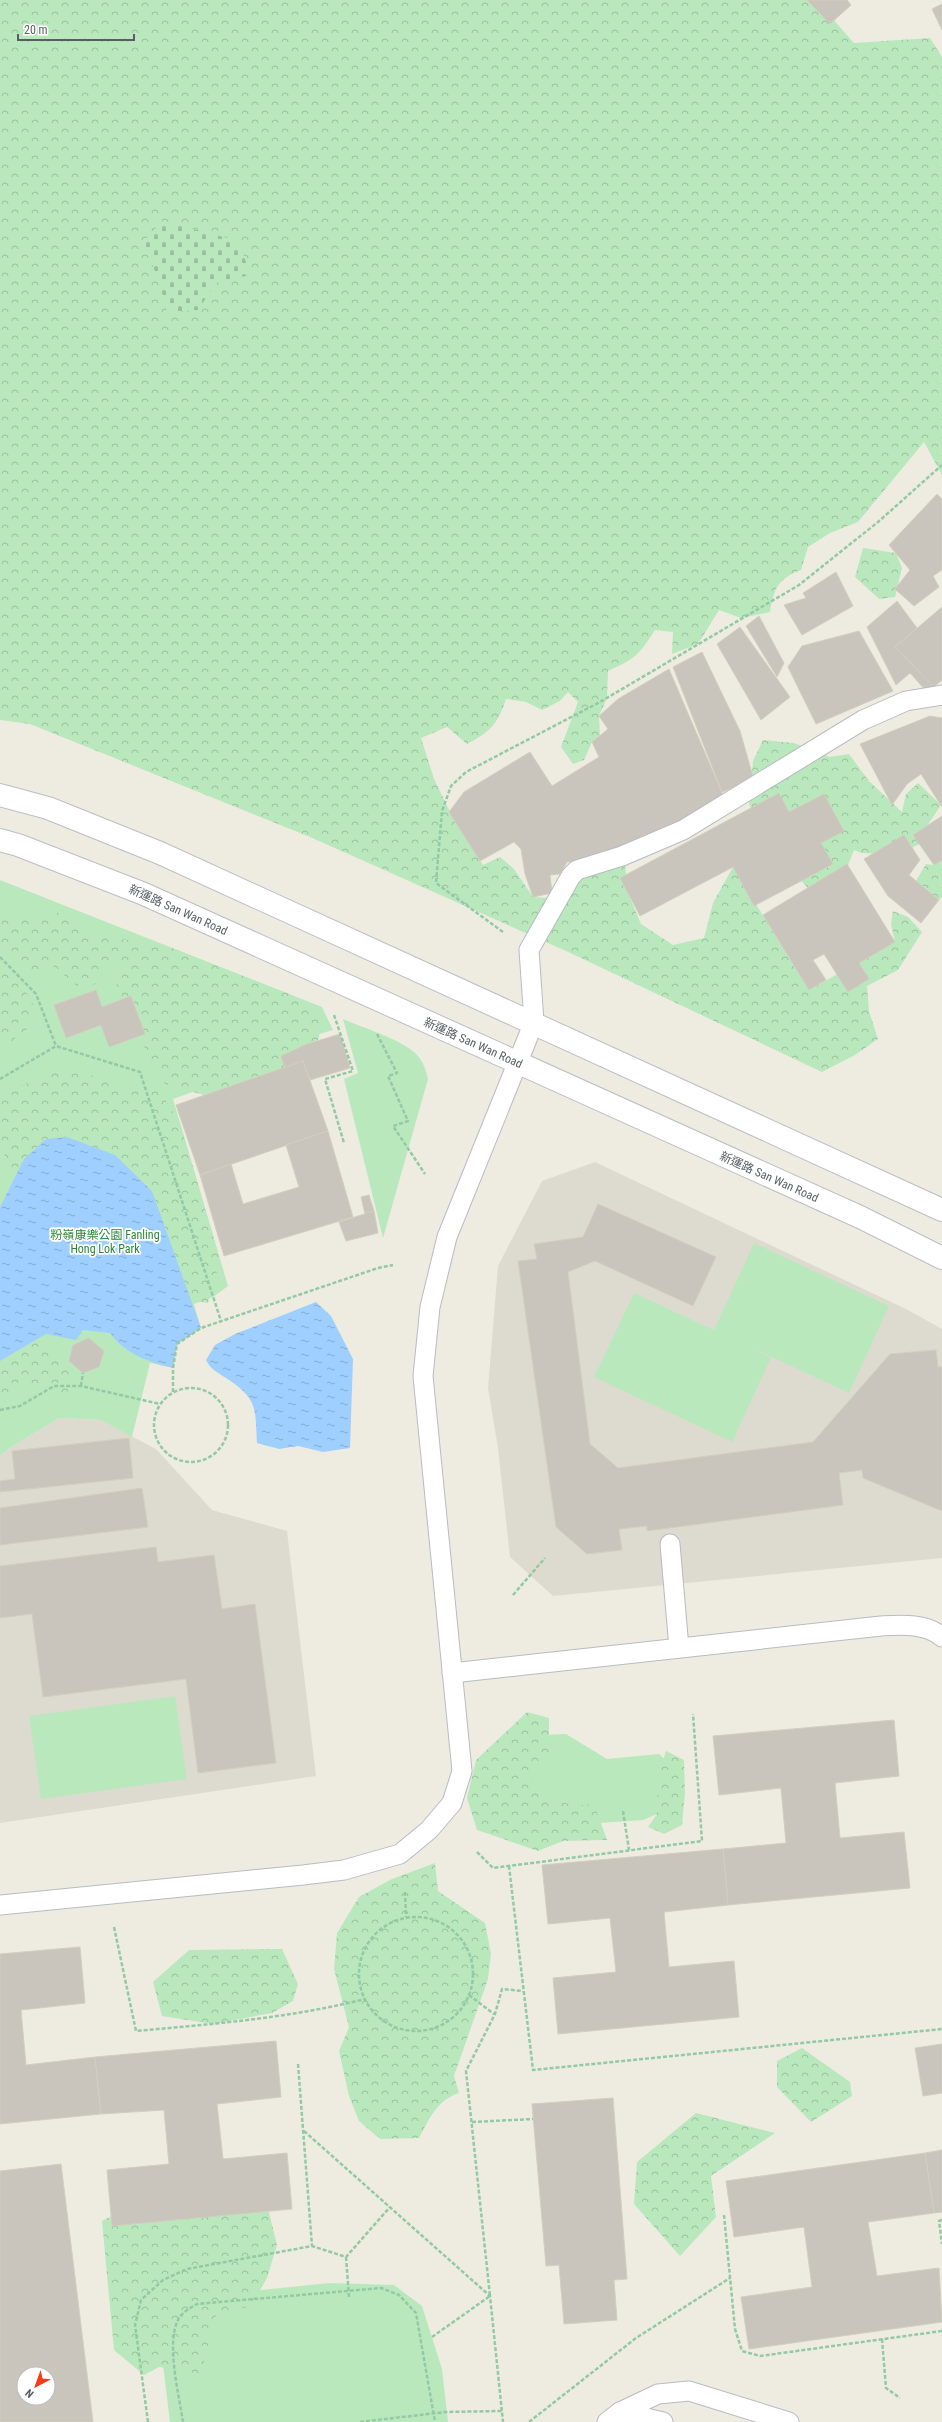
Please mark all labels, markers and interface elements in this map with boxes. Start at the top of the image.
scale bar [18,16,134,42]
text: 20 m [24,23,48,37]
street label: 新運路 San Wan Road [126,882,230,938]
street label: 新運路 San Wan Road [421,1015,525,1071]
street label: 新運路 San Wan Road [717,1149,821,1205]
park label: 粉嶺康樂公園 Fanling Hong Lok Park [50,1228,160,1256]
north arrow [16,2366,56,2406]
text: N [23,2386,37,2400]

